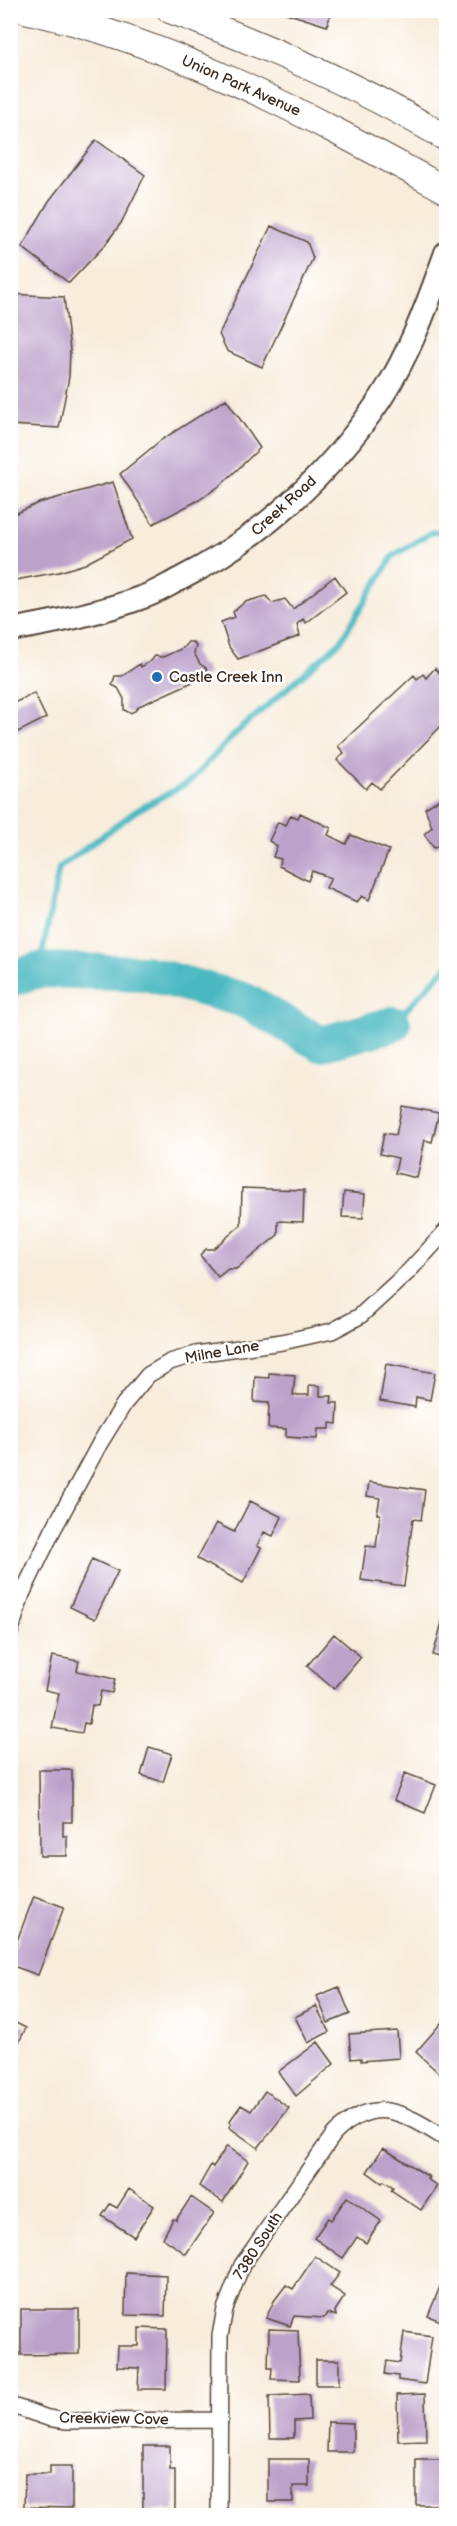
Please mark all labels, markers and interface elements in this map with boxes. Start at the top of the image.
street label: Union Park Avenue [178,51,304,121]
street label: Creek Road [247,472,321,540]
place label: Castle Creek Inn [169,668,283,687]
marker: Castle Creek Inn [150,670,164,684]
street label: Milne Lane [183,1336,261,1368]
street label: 7380 South [229,2209,287,2283]
street label: Creekview Cove [59,2409,169,2429]

